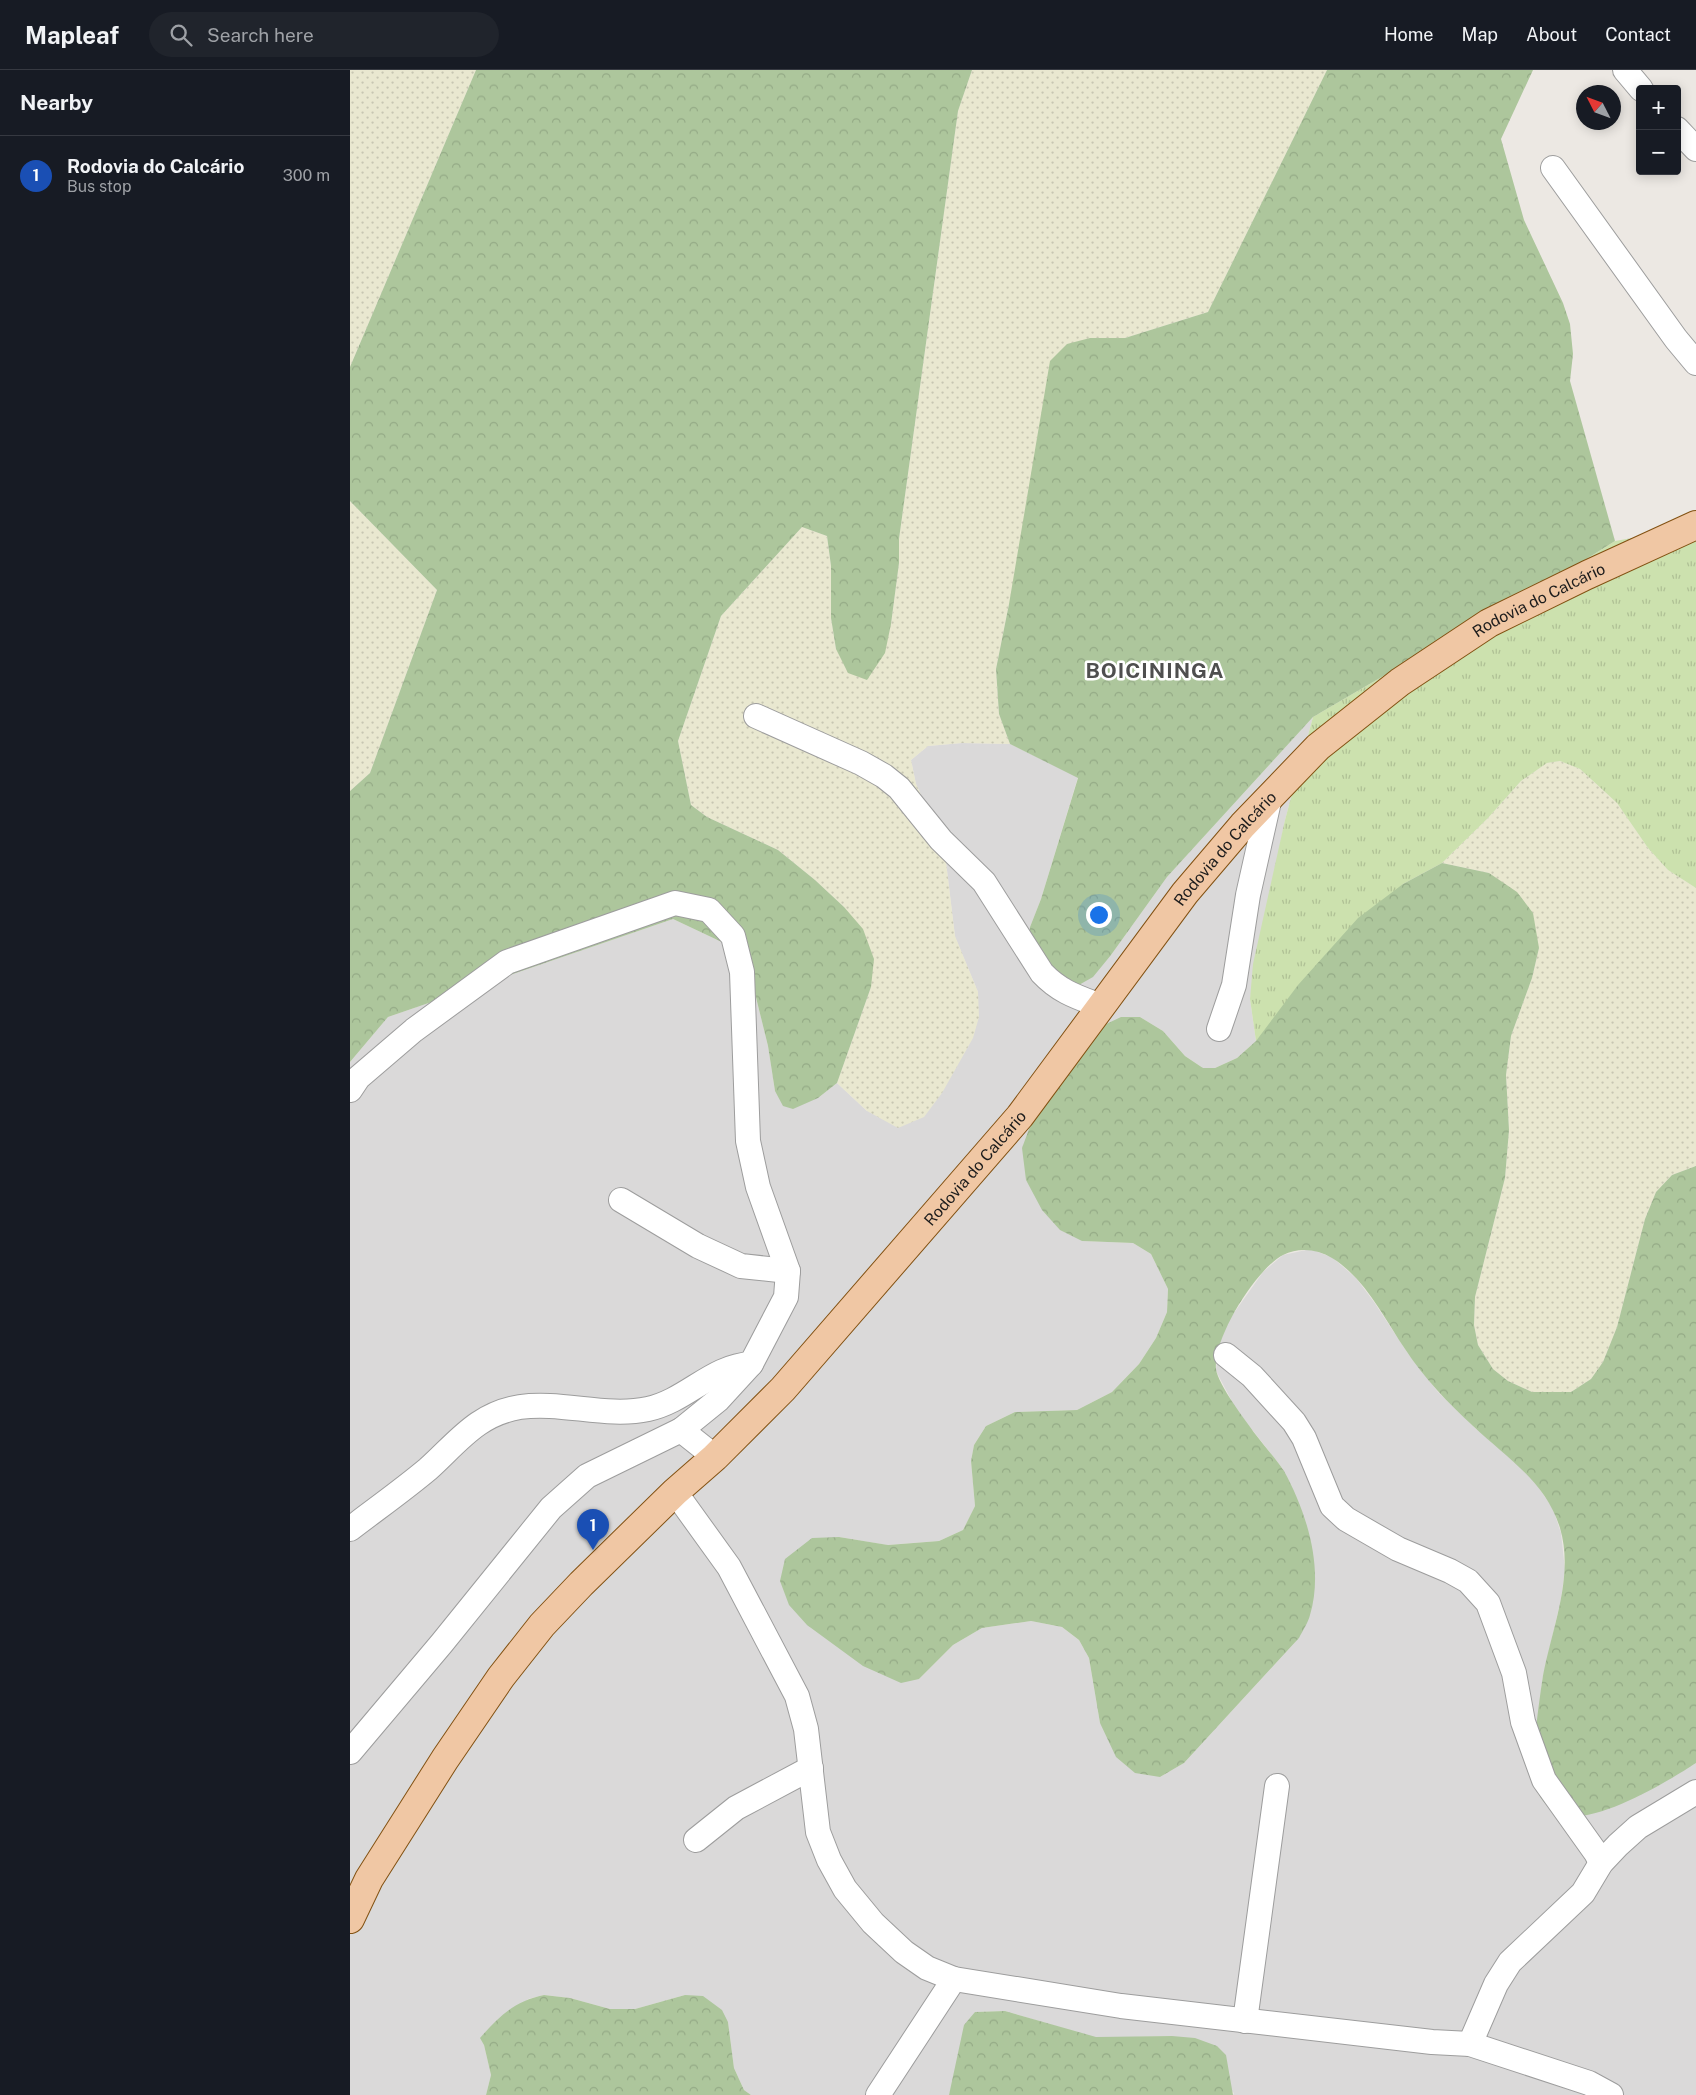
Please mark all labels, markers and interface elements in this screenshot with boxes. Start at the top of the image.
search box [149,12,499,57]
text: Mapleaf [25,21,119,49]
icon: search [167,21,195,49]
text: Search here [207,24,314,46]
text: Home [1384,24,1434,45]
text: Map [1462,24,1498,45]
text: About [1526,24,1577,45]
text: Contact [1605,24,1671,45]
north arrow [1576,85,1621,130]
map controls [1636,85,1681,175]
button: + [1636,85,1681,130]
text: Nearby [20,90,93,115]
button: − [1636,130,1681,175]
text: Rodovia do Calcário [67,155,244,177]
text: 1 [33,166,39,185]
text: 300 m [283,166,330,185]
text: Bus stop [67,177,131,196]
street label: Rodovia do Calcário [1469,559,1608,641]
district label: BOICININGA [1086,658,1224,683]
street label: Rodovia do Calcário [1170,787,1280,910]
your location [1086,902,1112,928]
street label: Rodovia do Calcário [920,1107,1030,1230]
pin: 1 [577,1509,609,1550]

